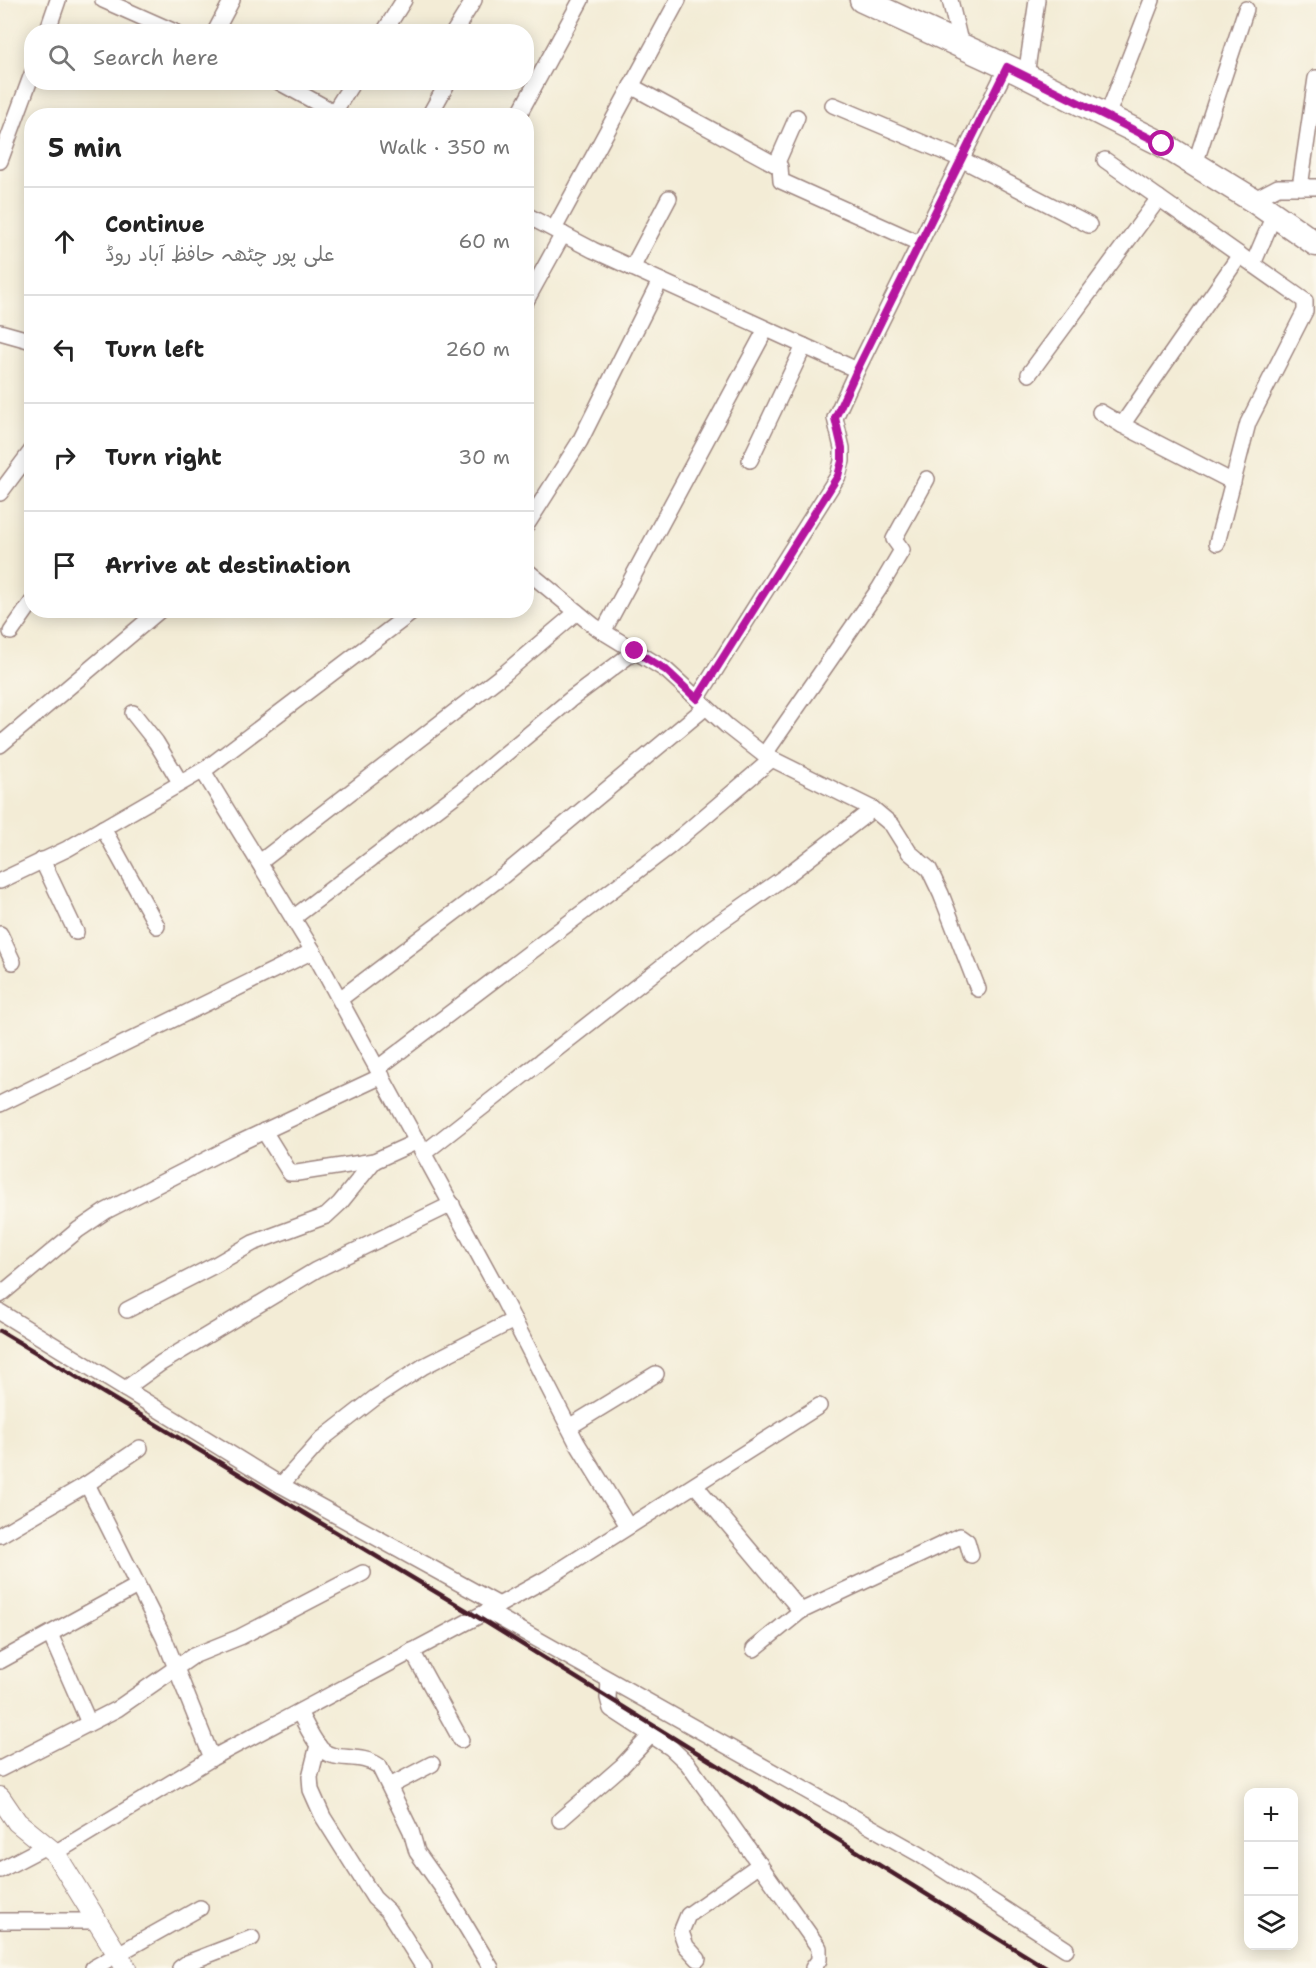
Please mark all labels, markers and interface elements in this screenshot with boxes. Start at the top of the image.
search box [24,24,534,90]
icon: search [45,41,78,74]
text: Search here [93,43,219,72]
text: 5 min [48,130,122,165]
route start [1148,130,1174,156]
text: Walk · 350 m [379,134,510,160]
text: Continue [105,210,205,239]
icon: ahead [48,225,81,258]
text: 60 m [458,228,510,254]
text: علی پور چٹھہ حافظ آباد روڈ [105,241,335,267]
icon: left [48,333,81,366]
text: Turn left [105,335,204,364]
text: 260 m [445,336,510,362]
icon: right [48,441,81,474]
text: Turn right [105,443,222,472]
text: 30 m [458,444,510,470]
icon: arrive [48,549,81,582]
text: Arrive at destination [105,551,351,580]
route end [621,637,647,663]
map controls [1244,1788,1298,1950]
button: + [1244,1788,1298,1842]
button: − [1244,1842,1298,1896]
button: layers [1244,1896,1298,1950]

